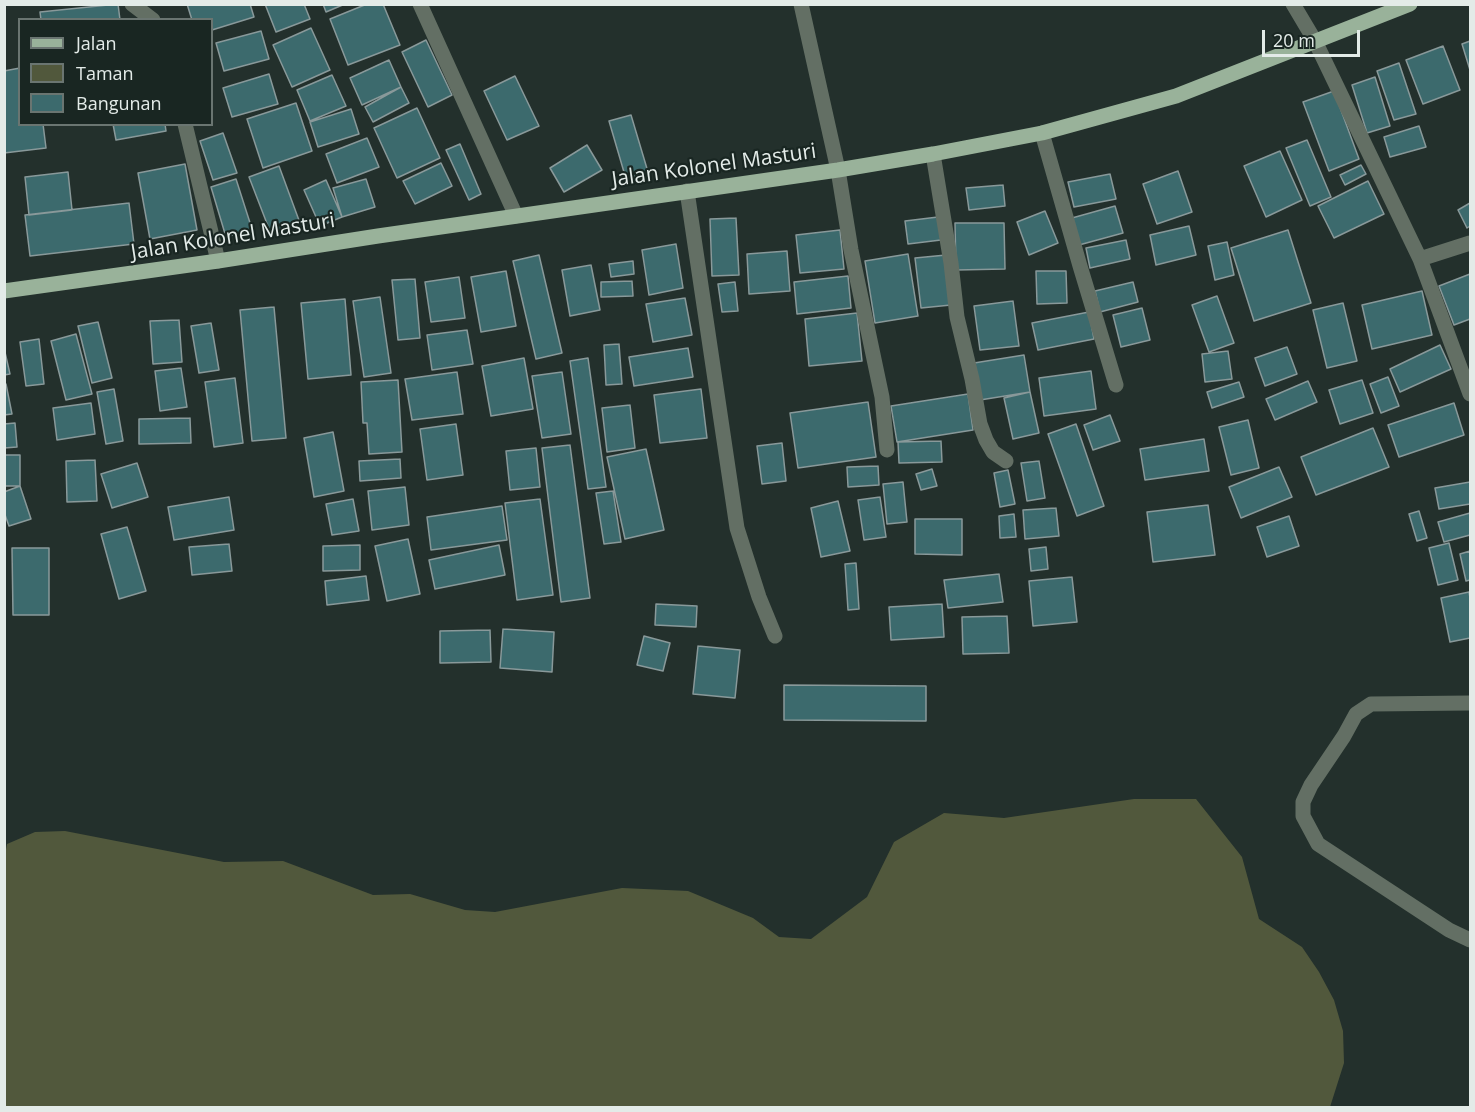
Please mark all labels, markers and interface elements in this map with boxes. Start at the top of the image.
legend [18,18,213,126]
scale bar [1265,18,1362,56]
text: 20 m [1273,28,1315,52]
text: Jalan [76,31,116,55]
text: Taman [76,61,134,85]
text: Bangunan [76,91,162,115]
street label: Jalan Kolonel Masturi [610,139,818,193]
street label: Jalan Kolonel Masturi [129,208,337,266]

